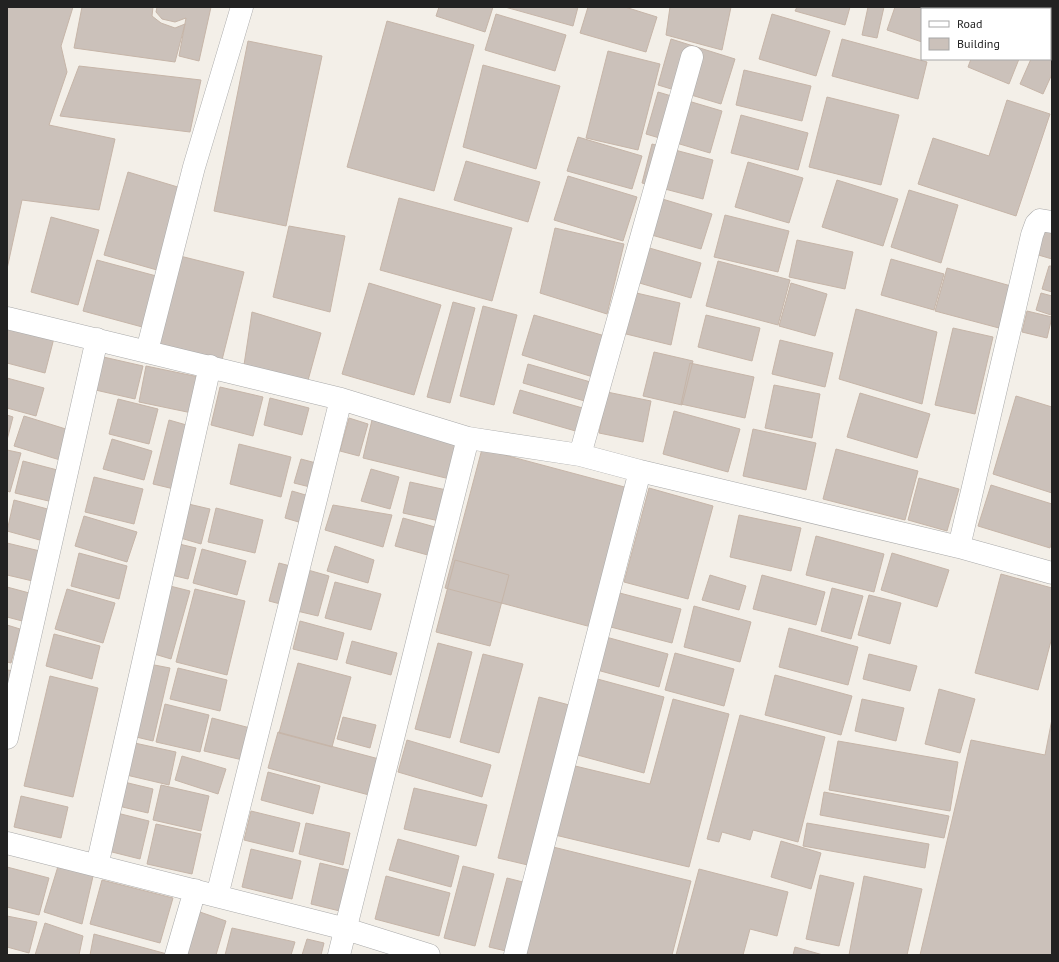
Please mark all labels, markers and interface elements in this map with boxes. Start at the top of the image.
legend [921,8,1051,60]
text: Road [957,16,982,31]
text: Building [957,36,1000,51]

